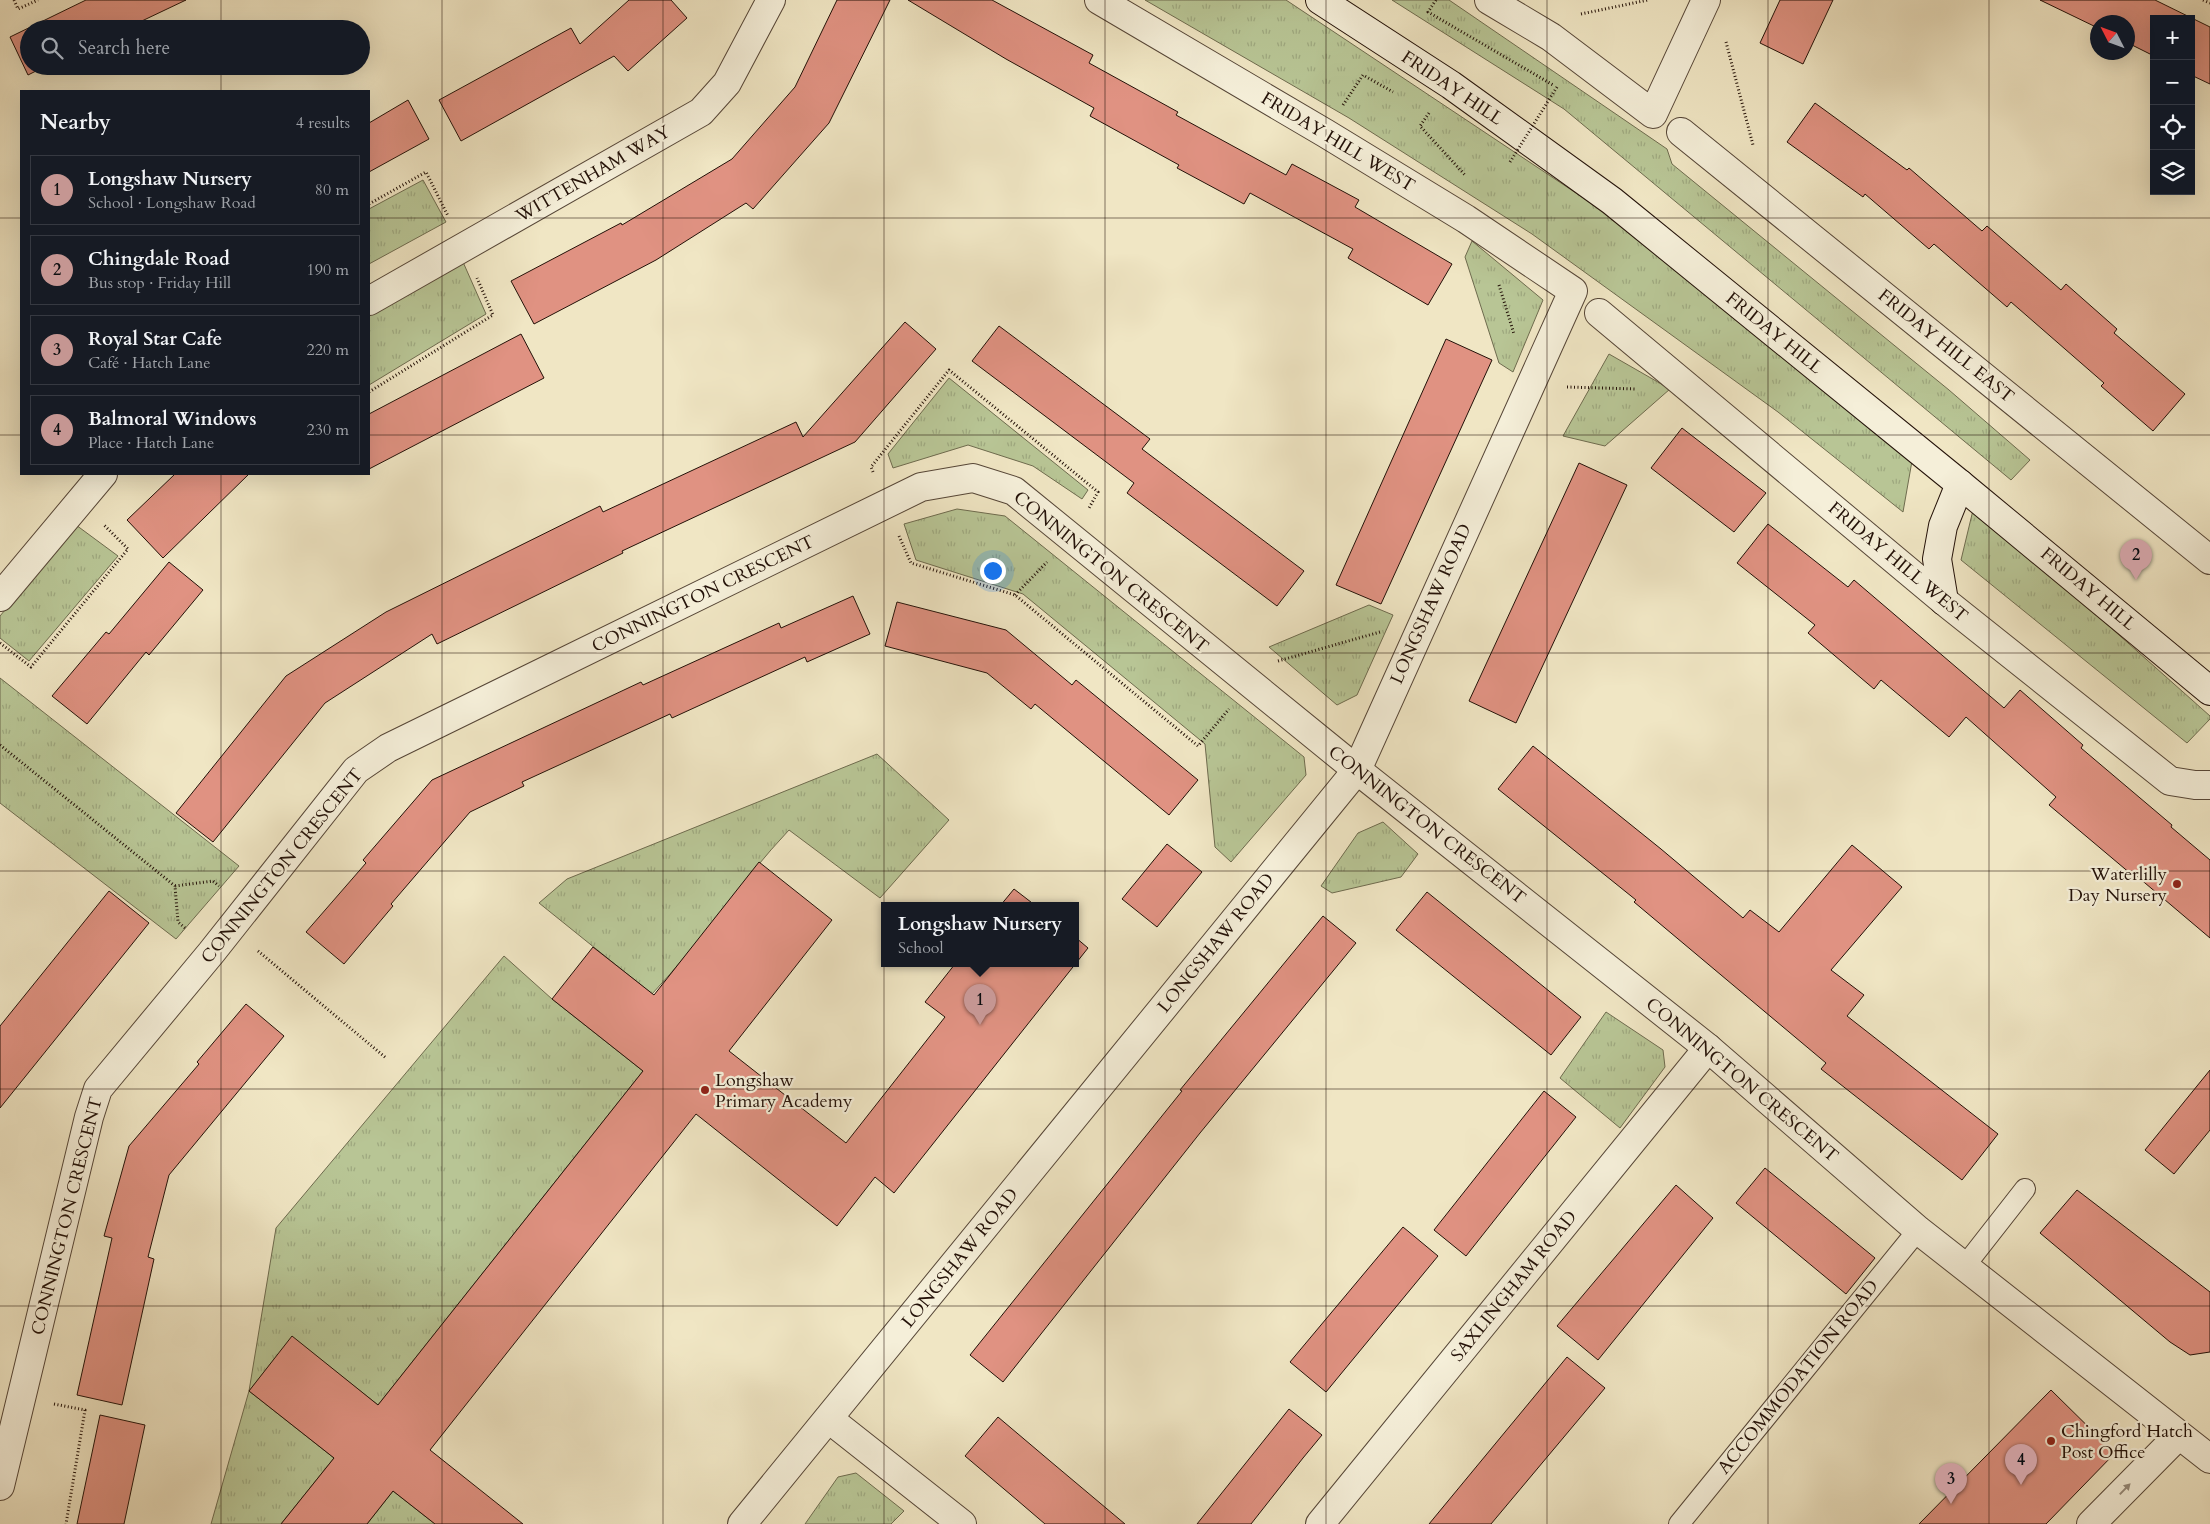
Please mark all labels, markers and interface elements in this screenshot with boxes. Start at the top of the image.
north arrow [2090,15,2135,60]
map controls [2150,15,2195,195]
button: + [2150,15,2195,60]
search box [20,20,370,75]
icon: search [38,34,66,62]
text: Search here [78,35,170,61]
street label: FRIDAY HILL [1396,45,1508,131]
button: − [2150,60,2195,105]
street label: FRIDAY HILL WEST [1256,86,1420,198]
button: locate [2150,105,2195,150]
text: Nearby [40,108,111,137]
text: 4 results [296,112,350,134]
street label: WITTENHAM WAY [510,119,675,229]
button: layers [2150,150,2195,195]
text: Longshaw Nursery [88,166,252,192]
text: 1 [53,179,61,201]
text: 80 m [315,179,349,201]
text: School · Longshaw Road [88,192,256,214]
text: Chingdale Road [88,246,230,272]
text: 2 [53,259,61,281]
text: 190 m [307,259,349,281]
text: Bus stop · Friday Hill [88,272,231,294]
street label: FRIDAY HILL EAST [1873,283,2019,409]
street label: FRIDAY HILL [1720,286,1828,380]
text: Royal Star Cafe [88,326,222,352]
text: 3 [53,339,61,361]
text: 220 m [307,339,349,361]
text: Café · Hatch Lane [88,352,211,374]
text: Balmoral Windows [88,406,257,432]
text: 4 [53,419,61,441]
text: 230 m [307,419,349,441]
text: Place · Hatch Lane [88,432,214,454]
street label: CONNINGTON CRESCENT [1008,485,1214,659]
street label: FRIDAY HILL WEST [1823,496,1973,628]
street label: LONGSHAW ROAD [1384,520,1478,688]
street label: CONNINGTON CRESCENT [588,529,818,659]
pin: 2 [2120,539,2152,580]
street label: FRIDAY HILL [2035,542,2141,636]
your location [980,558,1006,584]
street label: CONNINGTON CRESCENT [1323,740,1531,910]
street label: CONNINGTON CRESCENT [195,763,369,969]
place label: Waterlilly Day Nursery [2068,862,2167,908]
street label: LONGSHAW ROAD [1152,868,1280,1018]
marker: Waterlilly Day Nursery [2171,878,2183,890]
popup [881,902,1079,967]
text: Longshaw Nursery [898,911,1062,937]
text: School [898,937,944,959]
pin: 1 [964,984,996,1025]
street label: CONNINGTON CRESCENT [1640,992,1844,1168]
place label: Longshaw Primary Academy [715,1068,853,1114]
marker: Longshaw Primary Academy [699,1084,711,1096]
street label: CONNINGTON CRESCENT [25,1094,109,1338]
street label: LONGSHAW ROAD [896,1183,1024,1333]
street label: SAXLINGHAM ROAD [1445,1205,1583,1367]
street label: ACCOMMODATION ROAD [1712,1275,1884,1479]
place label: Chingford Hatch Post Office [2061,1419,2193,1465]
marker: Chingford Hatch Post Office [2045,1435,2057,1447]
pin: 4 [2005,1444,2037,1485]
pin: 3 [1935,1463,1967,1504]
one-way arrow [2119,1483,2131,1495]

